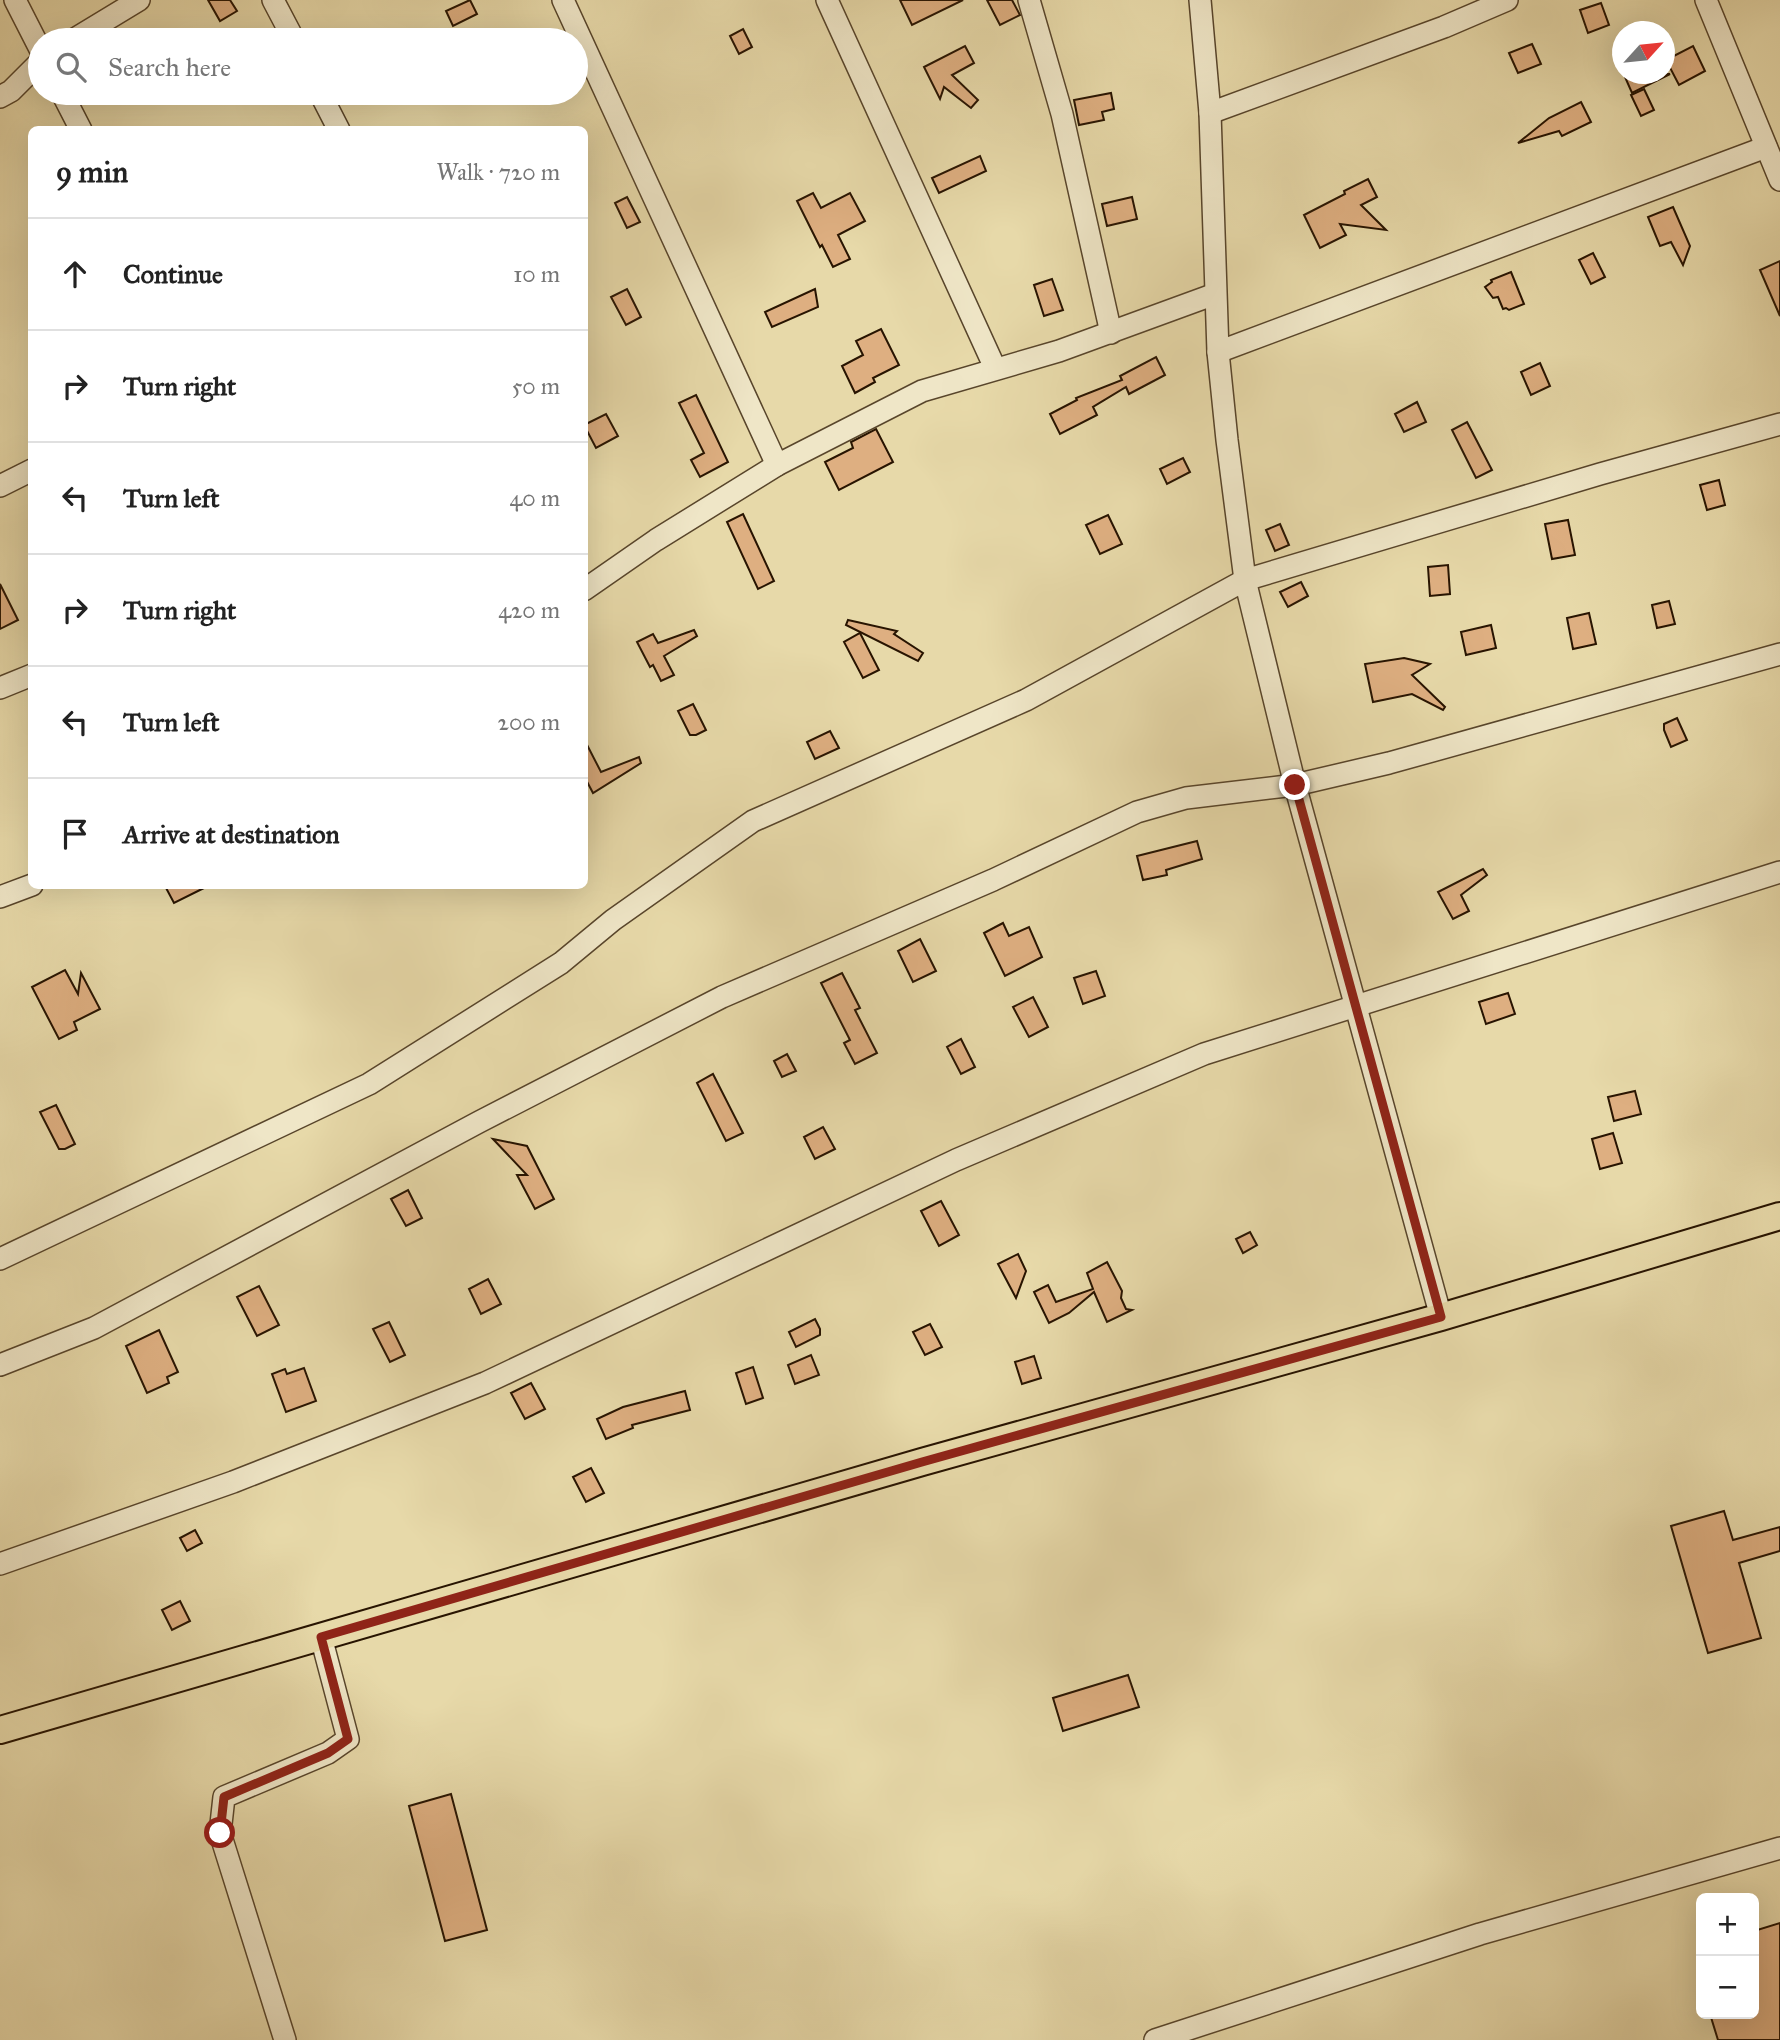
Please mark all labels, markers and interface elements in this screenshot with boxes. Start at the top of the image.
north arrow [1612,21,1675,84]
search box [28,28,588,105]
icon: search [52,48,90,86]
text: Search here [108,51,231,83]
text: 9 min [56,154,128,190]
text: Walk · 720 m [436,158,560,186]
icon: ahead [56,255,94,293]
text: Continue [123,258,223,290]
text: 10 m [513,260,560,288]
icon: right [56,367,94,405]
text: Turn right [123,370,236,402]
text: 50 m [512,372,560,400]
icon: left [56,479,94,517]
text: Turn left [123,482,219,514]
text: 40 m [510,484,560,512]
icon: right [56,591,94,629]
text: Turn right [123,594,236,626]
text: 420 m [498,596,560,624]
icon: left [56,703,94,741]
text: Turn left [123,706,219,738]
text: 200 m [498,708,560,736]
route end [1279,769,1310,800]
icon: arrive [56,815,94,853]
text: Arrive at destination [123,818,340,850]
route start [204,1817,235,1848]
map controls [1696,1893,1759,2019]
button: + [1696,1893,1759,1956]
button: − [1696,1956,1759,2019]

